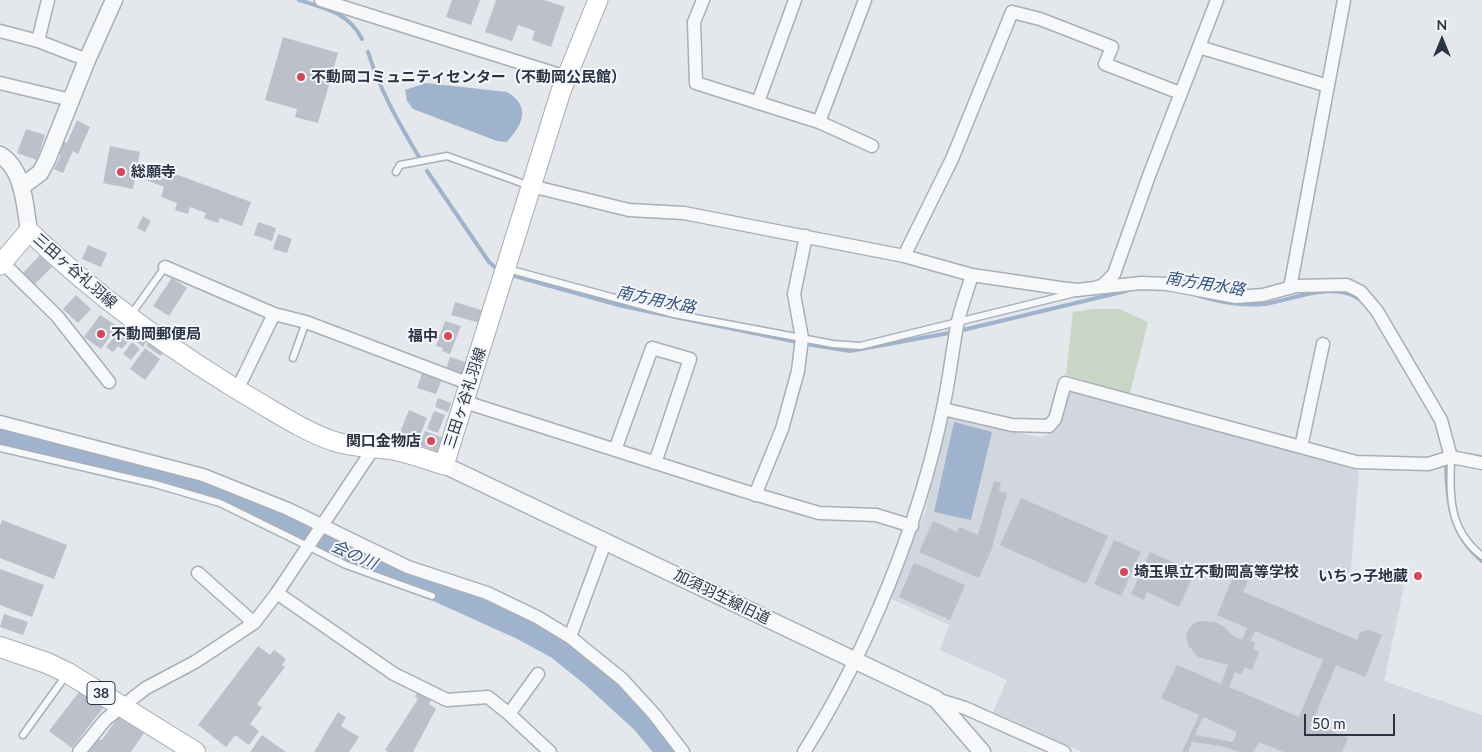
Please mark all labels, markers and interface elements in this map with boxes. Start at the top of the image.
north arrow [1417,15,1467,65]
text: N [1437,16,1447,33]
place label: 不動岡コミュニティセンター（不動岡公民館） [311,68,626,86]
marker: 不動岡コミュニティセンター（不動岡公民館） [295,71,307,83]
place label: 総願寺 [131,163,176,181]
marker: 総願寺 [115,166,127,178]
street label: 三田ヶ谷礼羽線 [29,230,121,312]
water label: 南方用水路 [1164,268,1246,300]
water label: 南方用水路 [615,282,697,318]
place label: 不動岡郵便局 [111,325,201,343]
place label: 福中 [408,327,438,345]
marker: 不動岡郵便局 [95,328,107,340]
marker: 福中 [442,330,454,342]
street label: 三田ヶ谷礼羽線 [440,345,490,451]
place label: 関口金物店 [346,432,421,450]
marker: 関口金物店 [425,435,437,447]
water label: 会の川 [328,536,380,574]
place label: 埼玉県立不動岡高等学校 [1134,563,1299,581]
street label: 加須羽生線旧道 [671,566,773,628]
marker: 埼玉県立不動岡高等学校 [1118,566,1130,578]
place label: いちっ子地蔵 [1318,567,1408,585]
marker: いちっ子地蔵 [1412,570,1424,582]
road number: 38 [87,681,115,704]
scale bar [1307,704,1398,736]
text: 50 m [1312,714,1346,732]

